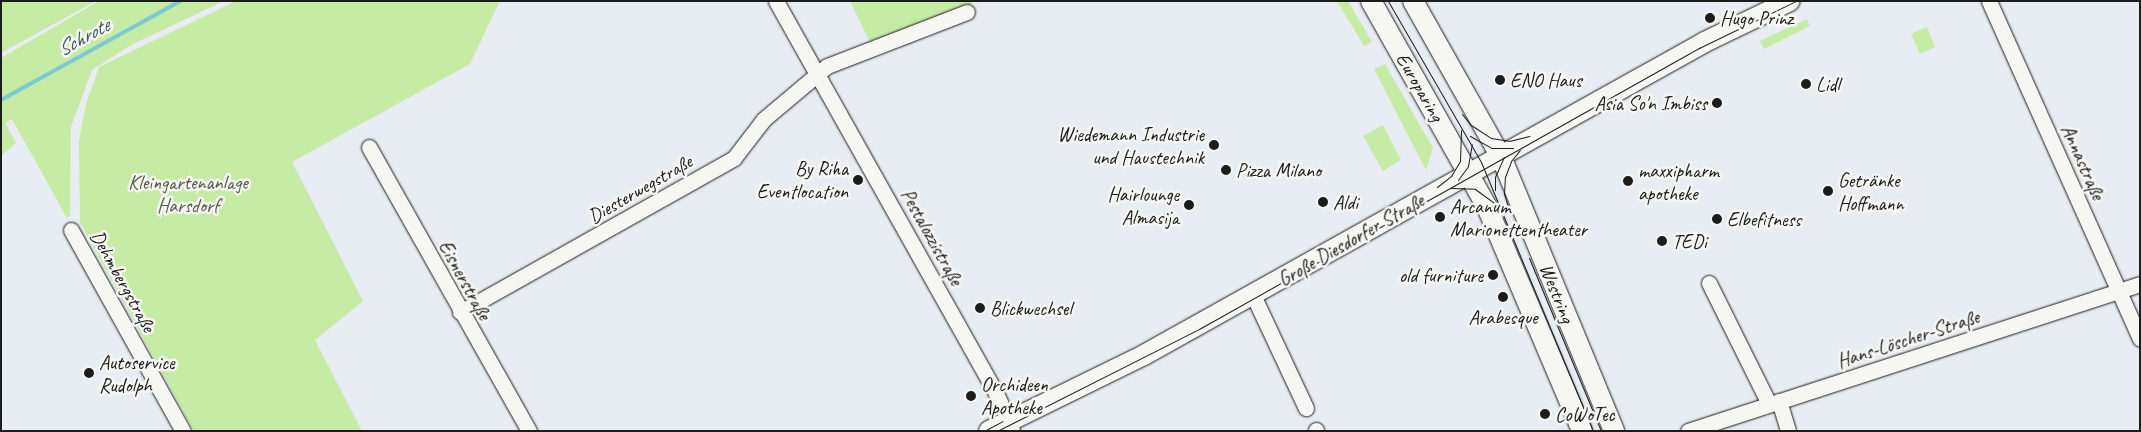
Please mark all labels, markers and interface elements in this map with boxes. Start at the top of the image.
place label: Hugo Prinz [1720,6,1793,30]
marker: Hugo Prinz [1704,12,1716,24]
water label: Schrote [53,13,113,61]
street label: Europaring [1391,49,1449,125]
place label: ENO Haus [1510,68,1582,92]
place label: Lidl [1816,72,1840,96]
marker: ENO Haus [1494,74,1506,86]
marker: Lidl [1800,78,1812,90]
place label: Asia So'n Imbiss [1596,91,1707,115]
marker: Asia So'n Imbiss [1711,97,1723,109]
street label: Annastraße [2056,121,2110,203]
place label: Wiedemann Industrie und Haustechnik [1058,122,1204,169]
marker: Wiedemann Industrie und Haustechnik [1208,139,1220,151]
street label: Diesterwegstraße [584,150,696,228]
place label: By Riha Eventlocation [757,156,848,203]
place label: Pizza Milano [1236,158,1320,182]
place label: maxxipharm apotheke [1638,158,1719,205]
marker: Pizza Milano [1220,164,1232,176]
place label: Getränke Hoffmann [1838,168,1904,215]
park label: Kleingartenanlage Harsdorf [128,170,248,217]
marker: By Riha Eventlocation [852,174,864,186]
marker: maxxipharm apotheke [1622,175,1634,187]
place label: Hairlounge Almasija [1108,182,1179,229]
street label: Pestalozzistraße [896,185,968,289]
marker: Getränke Hoffmann [1822,185,1834,197]
street label: Große Diesdorfer Straße [1273,188,1429,292]
place label: Aldi [1333,190,1358,214]
place label: Arcanum Marionettentheater [1450,194,1587,241]
marker: Aldi [1317,196,1329,208]
marker: Hairlounge Almasija [1183,199,1195,211]
place label: Elbefitness [1727,207,1801,231]
marker: Arcanum Marionettentheater [1434,211,1446,223]
marker: Elbefitness [1711,213,1723,225]
street label: Dehmbergstraße [85,226,161,336]
place label: TEDi [1672,229,1707,253]
marker: TEDi [1656,235,1668,247]
street label: Eisnerstraße [433,236,497,324]
street label: Westring [1534,260,1580,326]
place label: old furniture [1399,263,1483,287]
marker: old furniture [1487,269,1499,281]
marker: Arabesque [1497,291,1509,303]
place label: Blickwechsel [990,296,1072,320]
marker: Blickwechsel [974,302,986,314]
place label: Arabesque [1468,305,1538,329]
street label: Hans-Löscher-Straße [1834,305,1982,373]
place label: Autoservice Rudolph [99,350,175,397]
marker: Autoservice Rudolph [83,367,95,379]
place label: Orchideen Apotheke [981,372,1048,419]
marker: Orchideen Apotheke [965,390,977,402]
place label: CoWoTec [1555,402,1615,426]
marker: CoWoTec [1539,408,1551,420]

